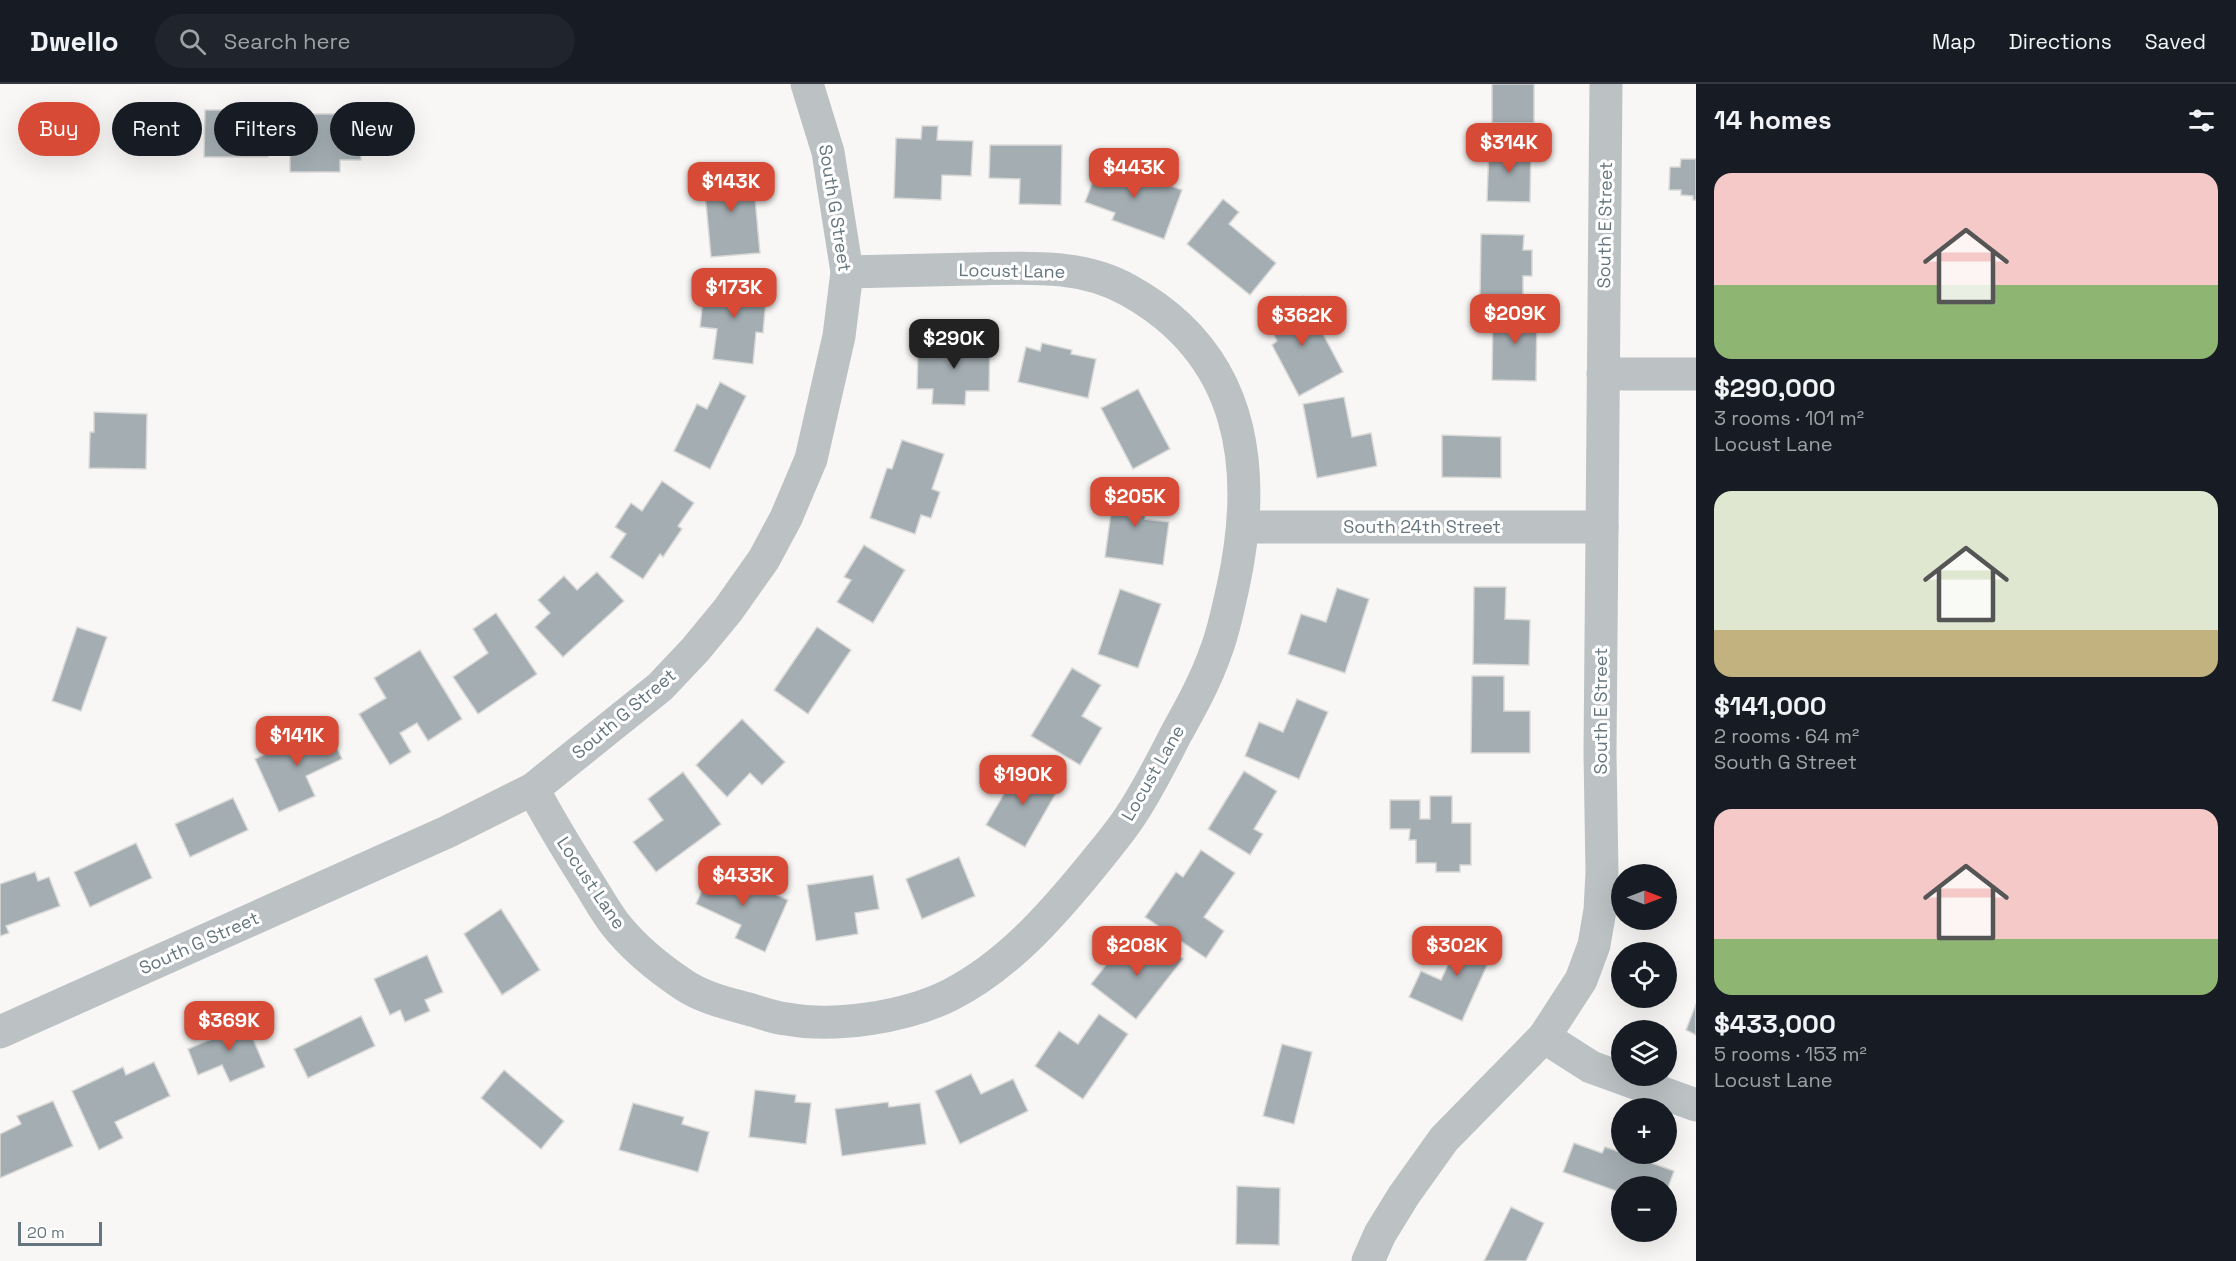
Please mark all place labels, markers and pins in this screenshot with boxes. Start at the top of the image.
pin: $314K [1467,123,1551,174]
pin: $443K [1092,148,1176,199]
pin: $143K [689,162,773,213]
pin: $173K [692,268,776,319]
pin: $209K [1473,294,1557,345]
pin: $362K [1260,296,1344,347]
pin: $290K [912,319,996,370]
pin: $205K [1093,477,1177,528]
pin: $141K [255,716,339,767]
pin: $190K [981,755,1065,806]
pin: $433K [701,856,785,907]
pin: $208K [1095,926,1179,977]
pin: $302K [1415,926,1499,977]
pin: $369K [187,1001,271,1052]

